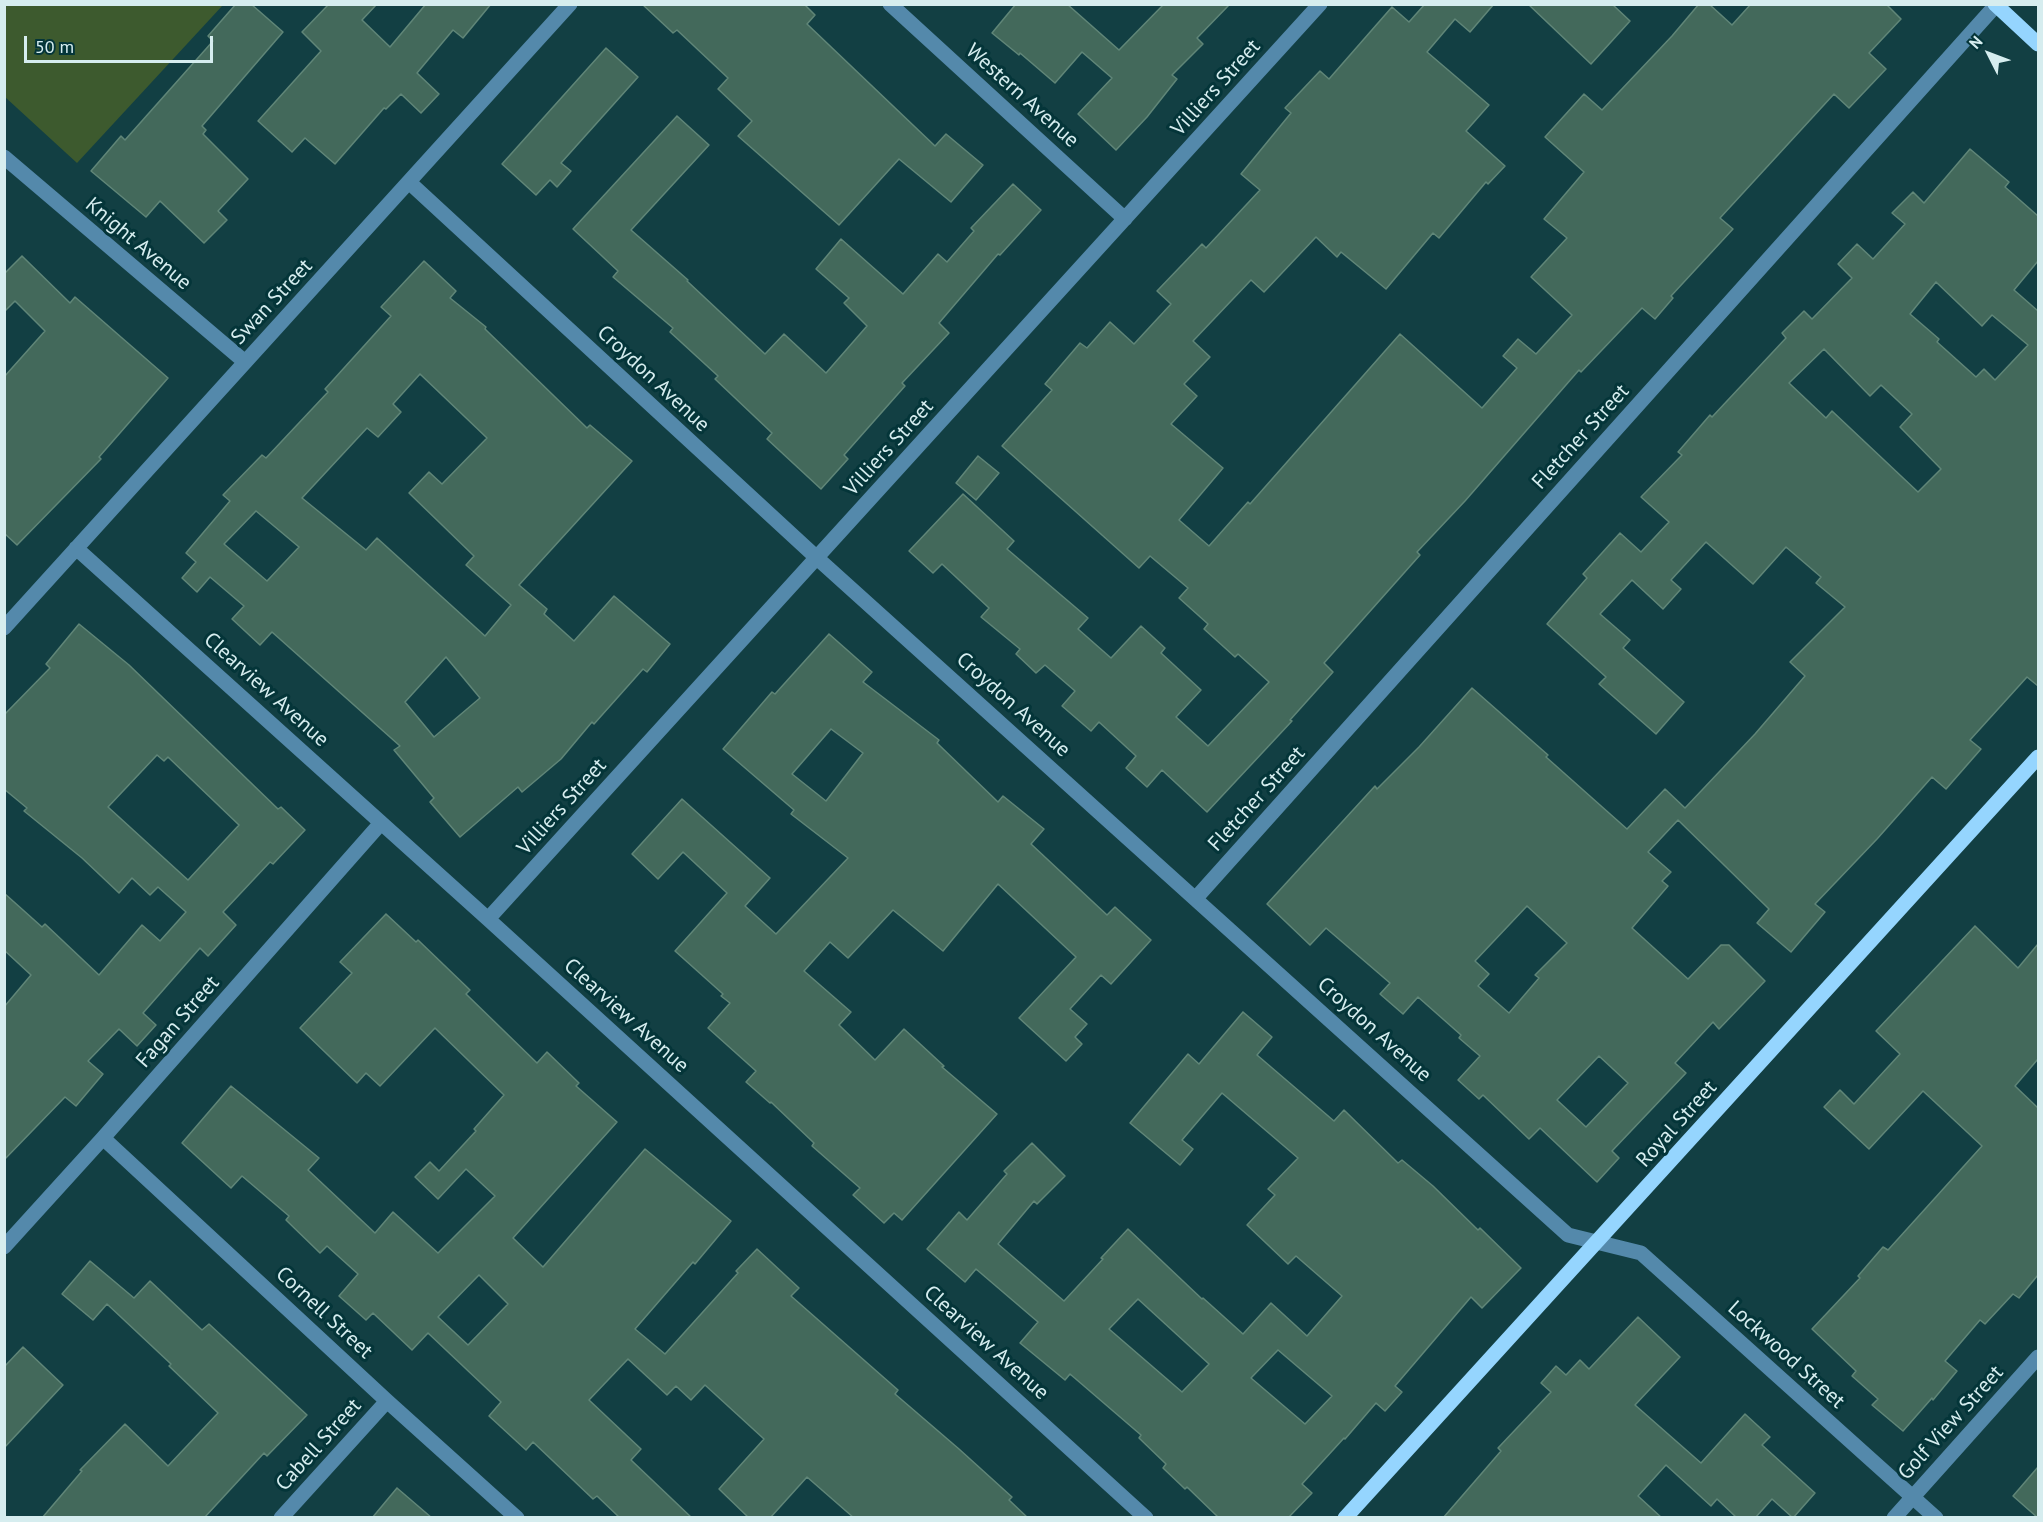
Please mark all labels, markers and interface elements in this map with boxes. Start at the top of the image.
scale bar [27,24,216,62]
north arrow [1959,24,2019,84]
text: N [1965,31,1987,53]
street label: Villiers Street [1166,34,1266,142]
text: 50 m [35,35,74,58]
street label: Western Avenue [960,39,1084,153]
street label: Knight Avenue [80,192,196,296]
street label: Swan Street [226,254,318,350]
street label: Croydon Avenue [591,320,715,438]
street label: Fletcher Street [1527,379,1635,495]
street label: Villiers Street [839,394,939,502]
street label: Clearview Avenue [198,627,334,753]
street label: Croydon Avenue [951,647,1075,763]
street label: Fletcher Street [1203,741,1311,857]
street label: Villiers Street [512,753,612,861]
street label: Clearview Avenue [558,953,694,1079]
street label: Fagan Street [131,971,225,1073]
street label: Croydon Avenue [1312,972,1436,1088]
street label: Royal Street [1631,1075,1723,1173]
street label: Cornell Street [270,1262,378,1364]
street label: Clearview Avenue [918,1280,1054,1406]
street label: Lockwood Street [1722,1296,1850,1414]
street label: Golf View Street [1893,1361,2009,1485]
street label: Cabell Street [271,1394,367,1496]

